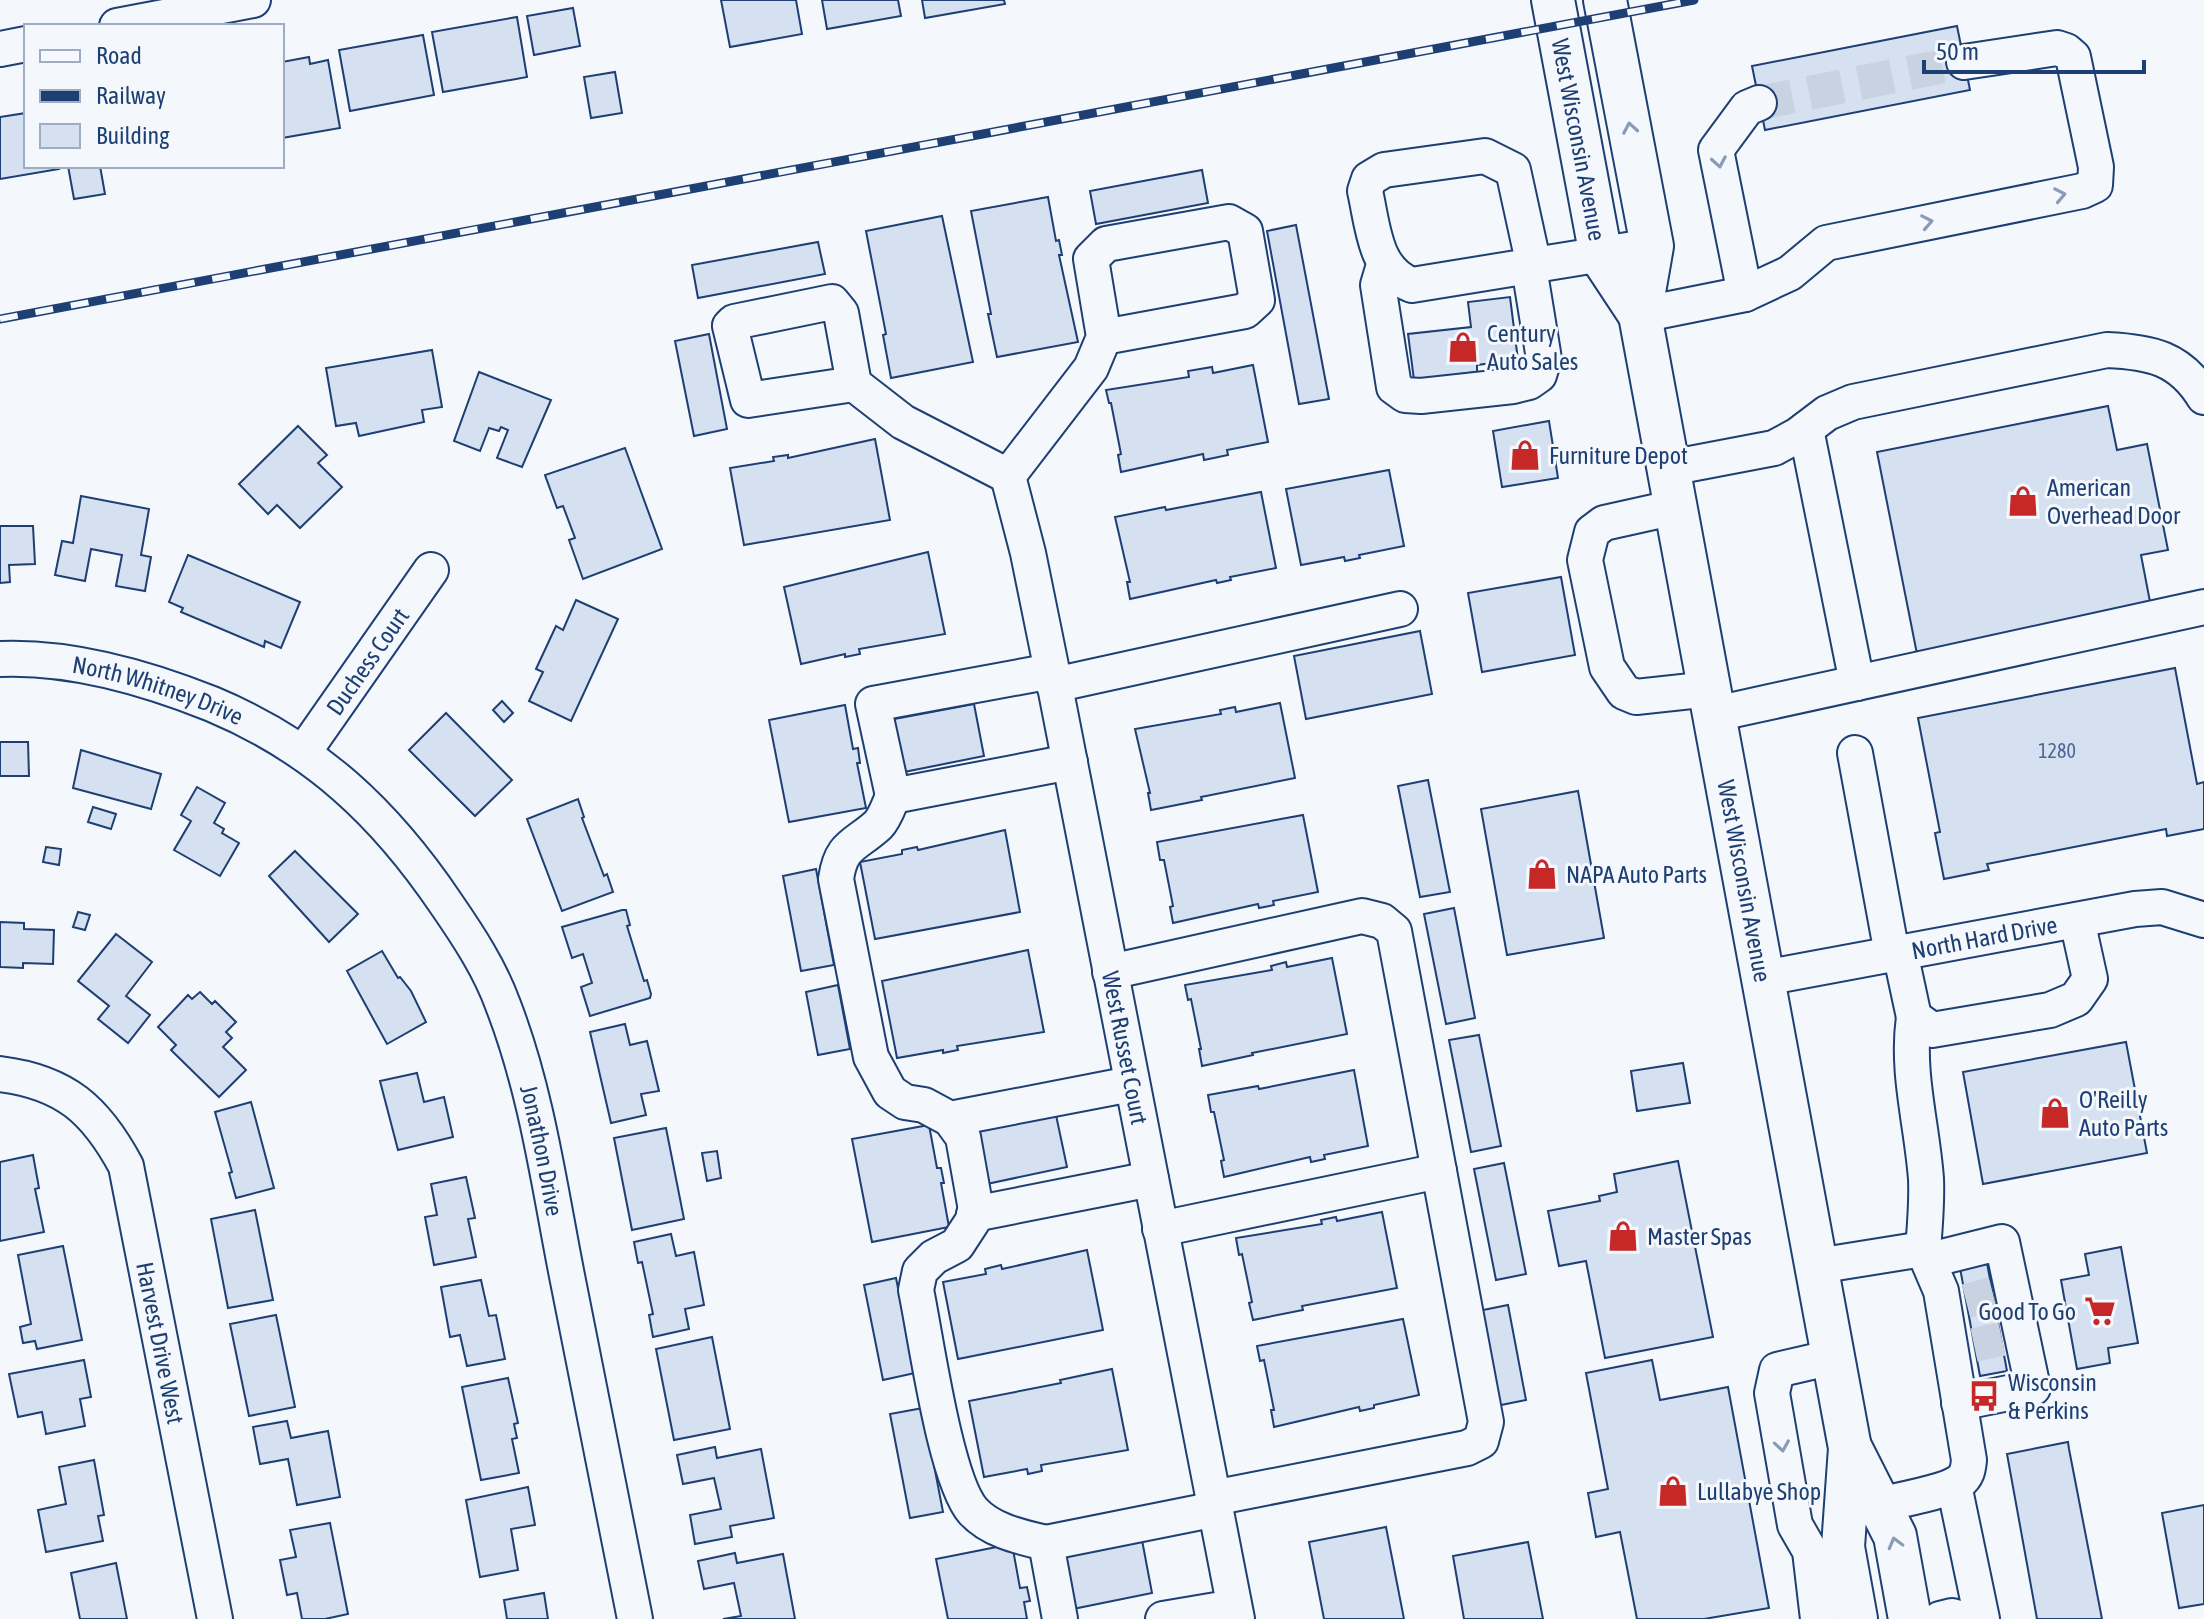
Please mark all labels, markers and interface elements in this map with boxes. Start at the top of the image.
legend [24,24,284,168]
scale bar [1924,24,2144,74]
street label: West Wisconsin Avenue [1547,36,1611,243]
text: 50 m [1936,38,1979,65]
text: Road [96,42,142,69]
text: Railway [96,82,166,109]
one-way arrow [1622,121,1639,135]
text: Building [96,122,170,149]
one-way arrow [1710,156,1727,169]
one-way arrow [2053,188,2066,205]
one-way arrow [1920,214,1934,231]
place label: Century Auto Sales [1487,320,1578,375]
shop icon: Century Auto Sales [1446,330,1480,364]
shop icon: Furniture Depot [1508,438,1542,472]
place label: Furniture Depot [1549,442,1688,469]
place label: American Overhead Door [2047,474,2181,529]
shop icon: American Overhead Door [2006,484,2040,518]
street label: Duchess Court [321,603,414,720]
street label: North Whitney Drive [71,650,248,730]
house number: 1280 [2038,739,2076,762]
street label: West Wisconsin Avenue [1713,778,1777,984]
shop icon: NAPA Auto Parts [1525,857,1559,891]
place label: NAPA Auto Parts [1566,861,1707,888]
street label: North Hard Drive [1909,910,2059,964]
street label: West Russet Court [1097,969,1154,1127]
street label: Jonathon Drive [515,1082,569,1218]
place label: O'Reilly Auto Parts [2079,1086,2168,1141]
shop icon: O'Reilly Auto Parts [2038,1096,2072,1130]
shop icon: Master Spas [1606,1219,1640,1253]
place label: Master Spas [1647,1223,1752,1250]
street label: Harvest Drive West [132,1260,190,1426]
supermarket icon: Good To Go [2083,1294,2117,1328]
place label: Good To Go [1978,1298,2076,1325]
place label: Wisconsin & Perkins [2008,1369,2097,1424]
bus stop icon: Wisconsin & Perkins [1967,1379,2001,1413]
one-way arrow [1773,1440,1790,1453]
shop icon: Lullabye Shop [1656,1474,1690,1508]
place label: Lullabye Shop [1697,1478,1821,1505]
one-way arrow [1888,1536,1905,1550]

